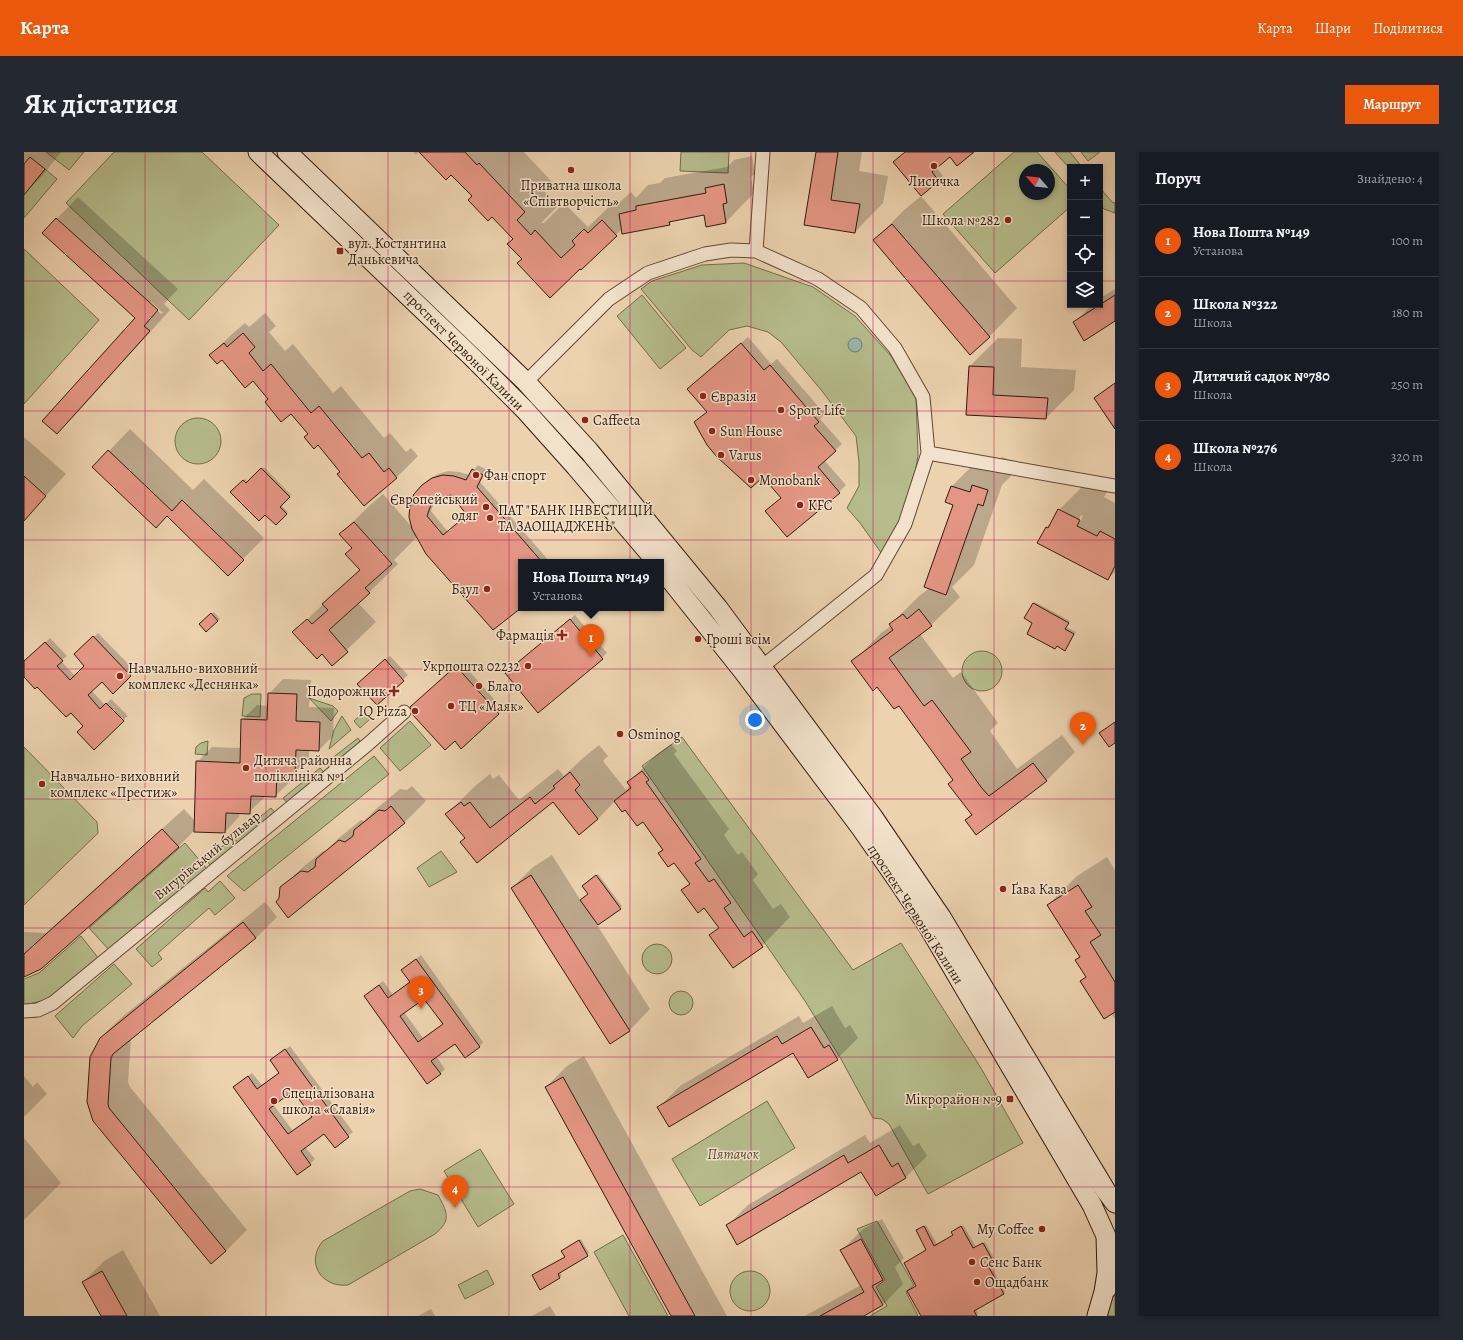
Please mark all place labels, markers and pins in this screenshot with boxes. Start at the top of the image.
marker: Лисичка [929,161,939,171]
marker: Приватна школа «Співтворчість» [566,165,576,175]
place label: Лисичка [908,172,960,191]
place label: Приватна школа «Співтворчість» [520,176,622,211]
place label: Школа №282 [922,211,1000,230]
marker: Школа №282 [1003,215,1013,225]
place label: вул. Костянтина Данькевича [348,234,447,269]
marker: вул. Костянтина Данькевича [335,246,345,256]
place label: Євразія [711,387,757,406]
marker: Євразія [698,391,708,401]
place label: Sport Life [789,401,845,420]
marker: Sport Life [776,405,786,415]
place label: Caffeeta [593,411,641,430]
marker: Caffeeta [580,415,590,425]
place label: Sun House [720,422,782,441]
marker: Sun House [707,426,717,436]
place label: Varus [728,446,762,465]
marker: Varus [716,450,726,460]
place label: Фан спорт [484,466,546,485]
marker: Фан спорт [471,470,481,480]
place label: Monobank [759,471,821,490]
marker: Monobank [746,475,756,485]
place label: Європейський одяг [390,490,478,525]
place label: KFC [808,496,833,515]
marker: KFC [795,500,805,510]
place label: ПАТ "БАНК ІНВЕСТИЦІЙ ТА ЗАОЩАДЖЕНЬ" [498,501,653,536]
marker: Європейський одяг [481,502,491,512]
marker: ПАТ "БАНК ІНВЕСТИЦІЙ ТА ЗАОЩАДЖЕНЬ" [485,513,495,523]
place label: Баул [451,580,479,599]
marker: Баул [482,584,492,594]
pin: 1 [578,624,604,657]
place label: Фармація [496,626,554,645]
marker: Фармація [557,630,567,640]
place label: Гроші всім [706,630,771,649]
marker: Гроші всім [693,634,703,644]
place label: Укрпошта 02232 [423,657,520,676]
place label: Навчально-виховний комплекс «Деснянка» [128,659,258,694]
marker: Укрпошта 02232 [523,661,533,671]
marker: Навчально-виховний комплекс «Деснянка» [115,671,125,681]
place label: Благо [487,677,522,696]
marker: Благо [474,681,484,691]
place label: Подорожник [307,682,386,701]
marker: Подорожник [389,686,399,696]
place label: ТЦ «Маяк» [459,697,524,716]
marker: ТЦ «Маяк» [446,701,456,711]
place label: IQ Pizza [358,702,407,721]
marker: IQ Pizza [410,706,420,716]
pin: 2 [1070,712,1096,745]
place label: Osminog [628,725,681,744]
marker: Osminog [615,729,625,739]
place label: Дитяча районна поліклініка №1 [254,751,352,786]
marker: Дитяча районна поліклініка №1 [241,763,251,773]
place label: Навчально-виховний комплекс «Престиж» [50,767,180,802]
marker: Навчально-виховний комплекс «Престиж» [37,779,47,789]
place label: Ґава Кава [1011,880,1068,899]
marker: Ґава Кава [998,884,1008,894]
pin: 3 [408,976,434,1009]
place label: Спеціалізована школа «Славія» [282,1084,375,1119]
place label: Мікрорайон №9 [905,1090,1002,1109]
marker: Мікрорайон №9 [1005,1094,1015,1104]
marker: Спеціалізована школа «Славія» [269,1096,279,1106]
pin: 4 [442,1175,468,1208]
place label: My Coffee [977,1220,1034,1239]
marker: My Coffee [1037,1224,1047,1234]
place label: Сенс Банк [980,1253,1042,1272]
marker: Сенс Банк [967,1257,977,1267]
place label: Ощадбанк [985,1273,1049,1292]
marker: Ощадбанк [972,1277,982,1287]

